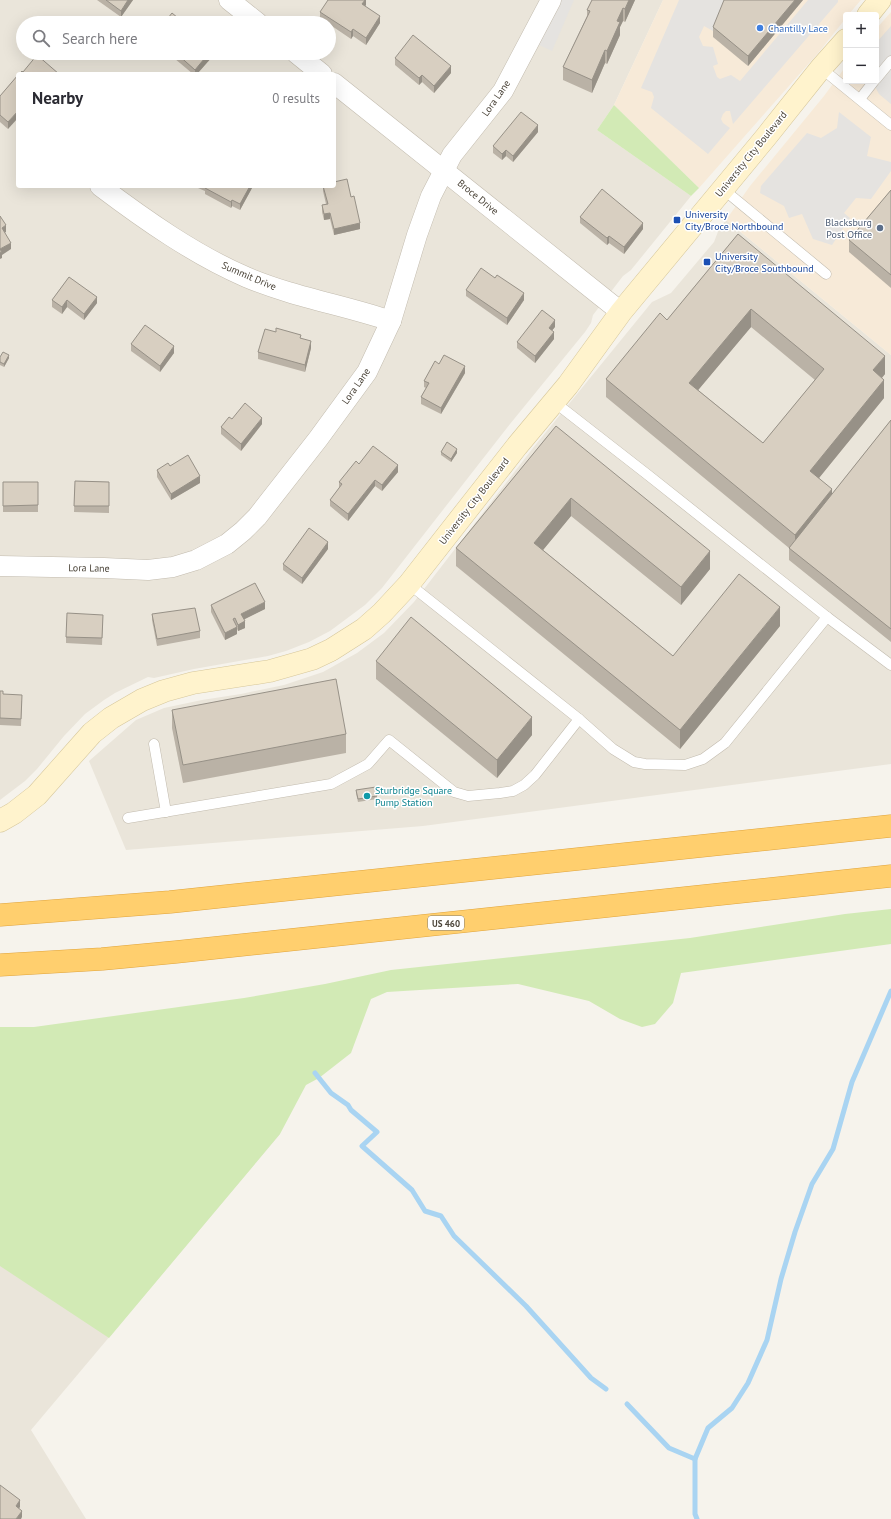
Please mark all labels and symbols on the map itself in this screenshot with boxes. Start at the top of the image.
place label: Chantilly Lace [768,22,828,35]
marker: Chantilly Lace [755,23,765,33]
street label: Lora Lane [479,77,513,119]
street label: University City Boulevard [712,108,790,200]
street label: Broce Drive [455,177,501,217]
place label: University City/Broce Northbound [685,208,783,233]
marker: University City/Broce Northbound [672,215,682,225]
place label: Blacksburg Post Office [825,216,872,241]
marker: Blacksburg Post Office [875,223,885,233]
place label: University City/Broce Southbound [715,250,814,275]
marker: University City/Broce Southbound [702,257,712,267]
street label: Summit Drive [220,259,278,293]
street label: Lora Lane [339,365,373,407]
street label: University City Boulevard [436,455,512,547]
street label: Lora Lane [68,561,110,575]
place label: Sturbridge Square Pump Station [375,784,452,809]
marker: Sturbridge Square Pump Station [362,791,372,801]
road number: US 460 [428,916,464,930]

